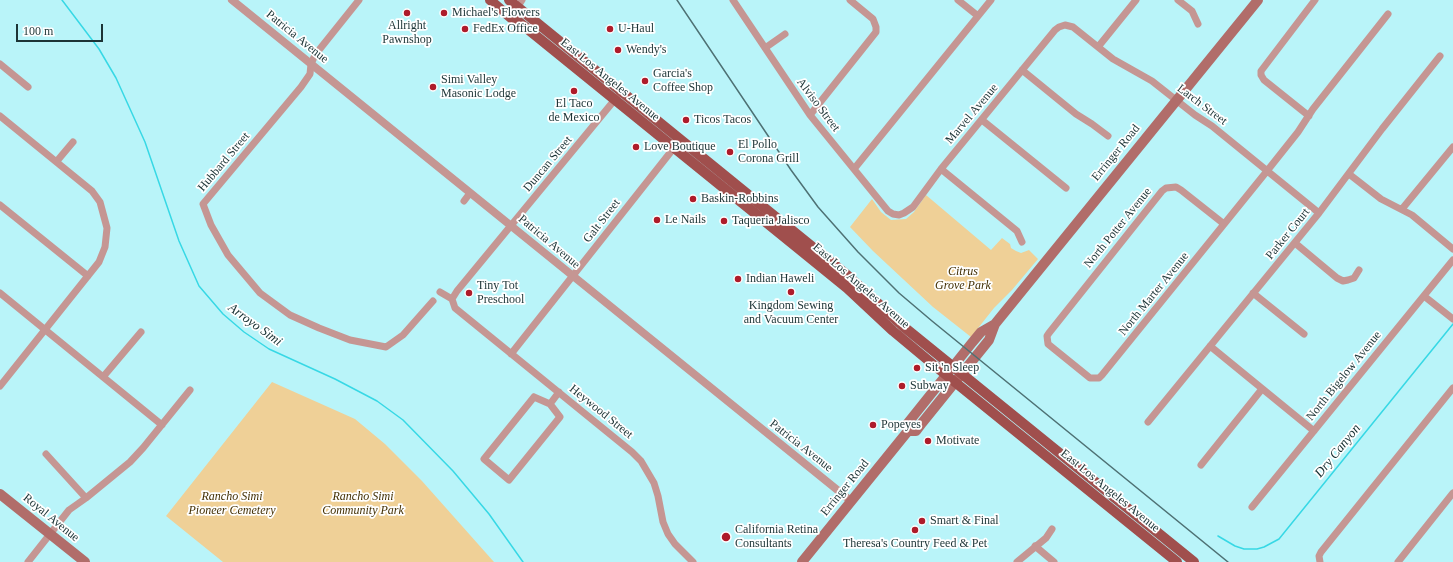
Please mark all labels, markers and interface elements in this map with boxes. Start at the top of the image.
place label: Michael's Flowers [452,6,540,20]
street label: Patricia Avenue [263,7,331,67]
marker: Allright Pawnshop [402,8,412,18]
marker: Michael's Flowers [439,8,449,18]
scale bar [18,16,105,42]
place label: Allright Pawnshop [382,19,432,47]
place label: FedEx Office [473,22,538,36]
place label: U-Haul [618,22,654,36]
text: 100 m [23,24,53,38]
marker: FedEx Office [460,24,470,34]
marker: U-Haul [605,24,615,34]
street label: East Los Angeles Avenue [558,36,662,124]
place label: Wendy's [626,43,667,57]
marker: Wendy's [613,45,623,55]
place label: Garcia's Coffee Shop [653,67,713,95]
place label: Simi Valley Masonic Lodge [441,73,516,101]
marker: Garcia's Coffee Shop [640,76,650,86]
street label: Alviso Street [793,76,843,134]
street label: Marvel Avenue [943,81,1001,147]
marker: Simi Valley Masonic Lodge [428,82,438,92]
street label: Larch Street [1174,82,1230,128]
marker: El Taco de Mexico [569,86,579,96]
place label: El Taco de Mexico [549,97,599,125]
place label: Ticos Tacos [694,113,751,127]
marker: Ticos Tacos [681,115,691,125]
street label: Erringer Road [1089,122,1143,184]
street label: Hubbard Street [195,129,253,195]
street label: Duncan Street [521,133,575,195]
place label: El Pollo Corona Grill [738,138,799,166]
place label: Love Boutique [644,140,716,154]
marker: Love Boutique [631,142,641,152]
marker: El Pollo Corona Grill [725,147,735,157]
street label: North Potter Avenue [1081,185,1155,271]
place label: Baskin-Robbins [701,192,778,206]
marker: Baskin-Robbins [688,194,698,204]
street label: Galt Street [580,196,624,246]
street label: Parker Court [1263,206,1313,262]
street label: Patricia Avenue [515,212,583,272]
place label: Le Nails [665,213,706,227]
place label: Taqueria Jalisco [732,214,809,228]
marker: Le Nails [652,215,662,225]
marker: Taqueria Jalisco [719,216,729,226]
street label: East Los Angeles Avenue [810,240,912,332]
street label: North Marter Avenue [1116,249,1192,339]
park label: Citrus Grove Park [935,265,991,293]
place label: Indian Haweli [746,272,814,286]
marker: Indian Haweli [733,274,743,284]
place label: Tiny Tot Preschool [477,279,524,307]
marker: Kingdom Sewing and Vacuum Center [786,287,796,297]
marker: Tiny Tot Preschool [464,288,474,298]
place label: Kingdom Sewing and Vacuum Center [744,299,838,327]
water label: Arroyo Simi [225,300,285,350]
street label: North Bigelow Avenue [1303,328,1385,424]
place label: Sit 'n Sleep [925,361,979,375]
marker: Sit 'n Sleep [912,363,922,373]
place label: Subway [910,379,949,393]
marker: Subway [897,381,907,391]
street label: Heywood Street [566,382,636,442]
street label: Patricia Avenue [767,417,835,475]
place label: Popeyes [881,418,921,432]
marker: Popeyes [868,420,878,430]
water label: Dry Canyon [1312,421,1364,481]
place label: Motivate [936,434,979,448]
marker: Motivate [923,436,933,446]
street label: East Los Angeles Avenue [1058,447,1162,535]
street label: Erringer Road [818,457,872,519]
park label: Rancho Simi Pioneer Cemetery [189,490,275,518]
park label: Rancho Simi Community Park [322,490,404,518]
street label: Royal Avenue [20,491,82,545]
place label: Smart & Final [930,514,999,528]
marker: Smart & Final [917,516,927,526]
place label: California Retina Consultants [735,523,818,551]
marker: Theresa's Country Feed & Pet [910,525,920,535]
marker: California Retina Consultants [720,531,732,543]
place label: Theresa's Country Feed & Pet [843,537,987,551]

